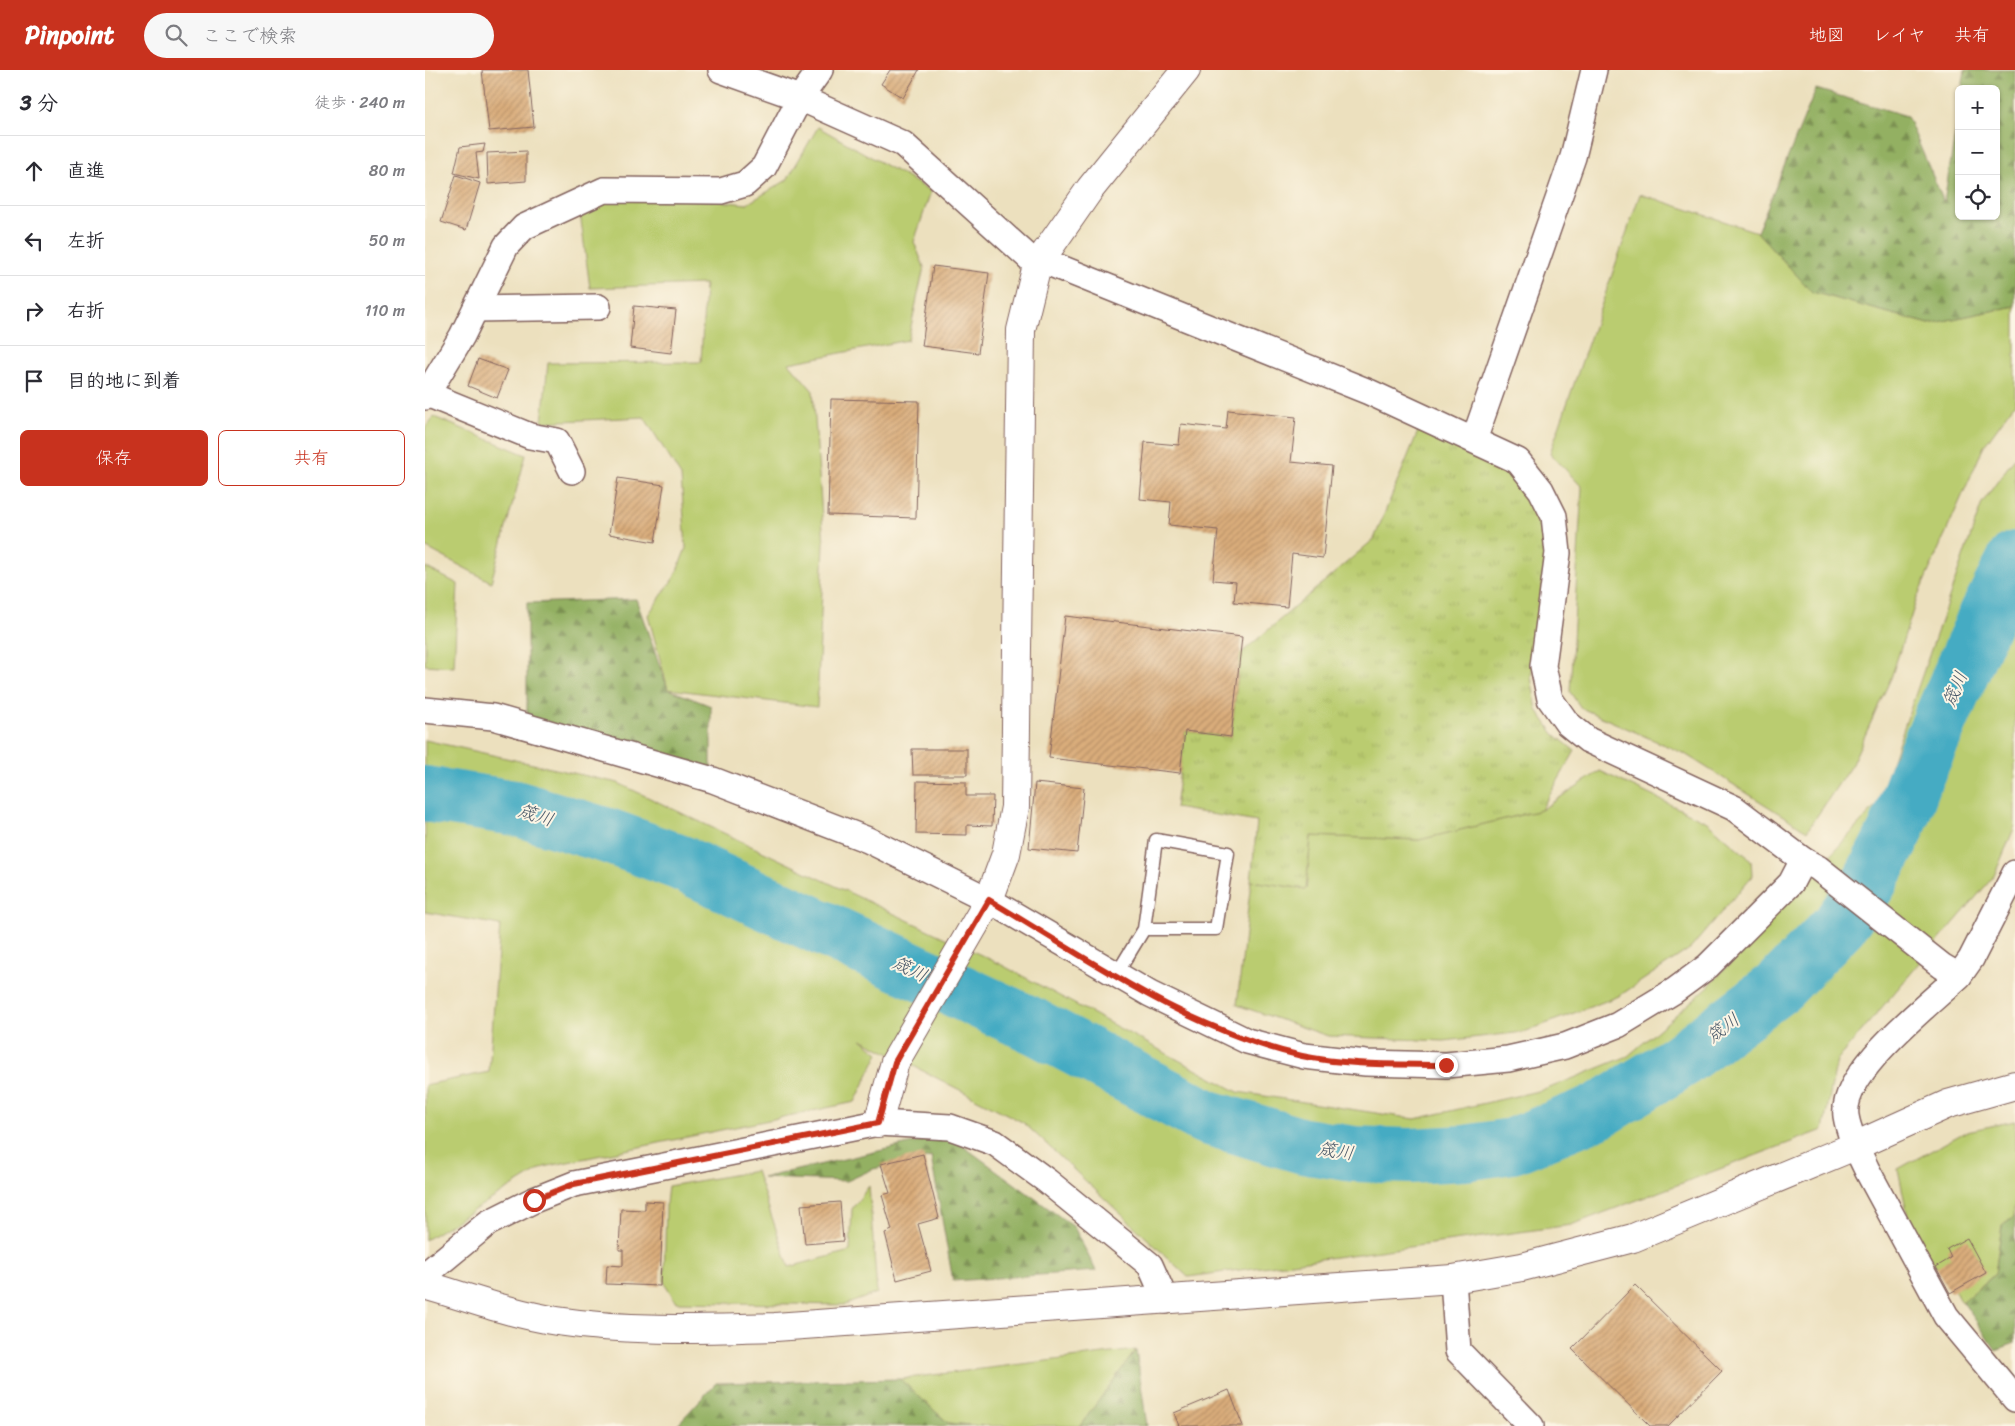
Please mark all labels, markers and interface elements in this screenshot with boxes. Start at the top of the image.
search box [144,13,494,58]
text: Pinpoint [25,14,114,56]
text: ここで検索 [202,19,297,52]
text: 地図 [1809,19,1845,51]
text: レイヤ [1873,19,1926,51]
text: 共有 [1954,19,1990,51]
icon: search [162,21,190,49]
text: 3 分 [20,84,58,122]
map controls [1955,85,2000,220]
button: + [1955,85,2000,130]
text: 徒歩 · 240 m [315,88,405,117]
button: − [1955,130,2000,175]
text: 直進 [67,154,105,187]
text: 80 m [369,156,405,185]
icon: ahead [20,157,48,185]
button: locate [1955,175,2000,220]
text: 左折 [67,224,105,257]
text: 50 m [369,226,405,255]
icon: left [20,227,48,255]
text: 右折 [67,294,105,327]
text: 110 m [365,296,405,325]
icon: right [20,297,48,325]
text: 目的地に到着 [67,364,181,397]
icon: arrive [20,367,48,395]
button: 保存 [20,430,208,486]
button: 共有 [218,430,405,486]
water label: 筬川 [1933,666,1977,712]
water label: 筬川 [514,794,558,836]
water label: 筬川 [887,947,933,991]
water label: 筬川 [1699,1004,1747,1052]
route end [1435,1054,1458,1077]
water label: 筬川 [1316,1133,1356,1169]
route start [523,1189,546,1212]

